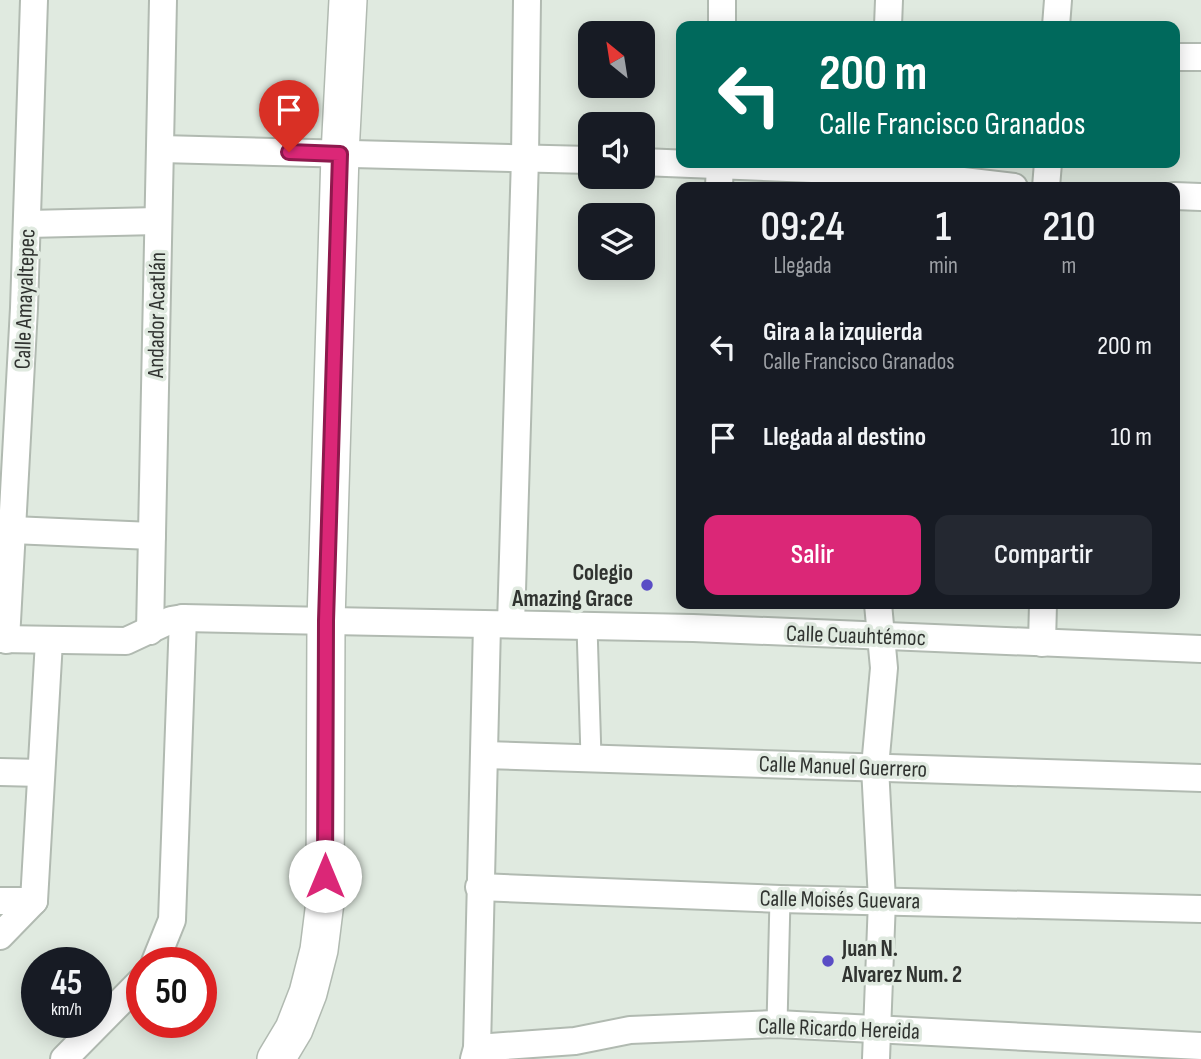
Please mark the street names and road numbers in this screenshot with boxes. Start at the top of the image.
street label: Calle Amayaltepec [9,228,41,370]
street label: Andador Acatlán [142,252,172,379]
street label: Calle Cuauhtémoc [786,620,926,652]
street label: Calle Manuel Guerrero [758,750,928,784]
street label: Calle Moisés Guevara [759,885,921,915]
street label: Calle Ricardo Hereida [758,1012,920,1046]

